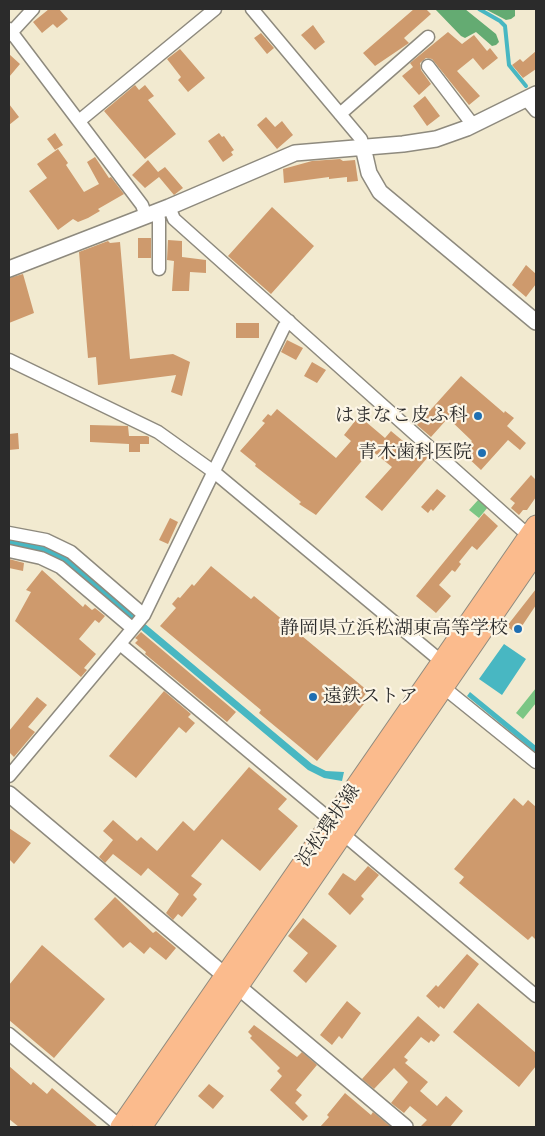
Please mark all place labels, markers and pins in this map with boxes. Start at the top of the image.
place label: はまなこ皮ふ科 [335,405,468,427]
marker: はまなこ皮ふ科 [472,410,484,422]
place label: 青木歯科医院 [358,442,472,464]
marker: 青木歯科医院 [476,447,488,459]
place label: 静岡県立浜松湖東高等学校 [280,618,508,640]
marker: 静岡県立浜松湖東高等学校 [512,623,524,635]
place label: 遠鉄ストア [323,686,418,708]
marker: 遠鉄ストア [307,691,319,703]

